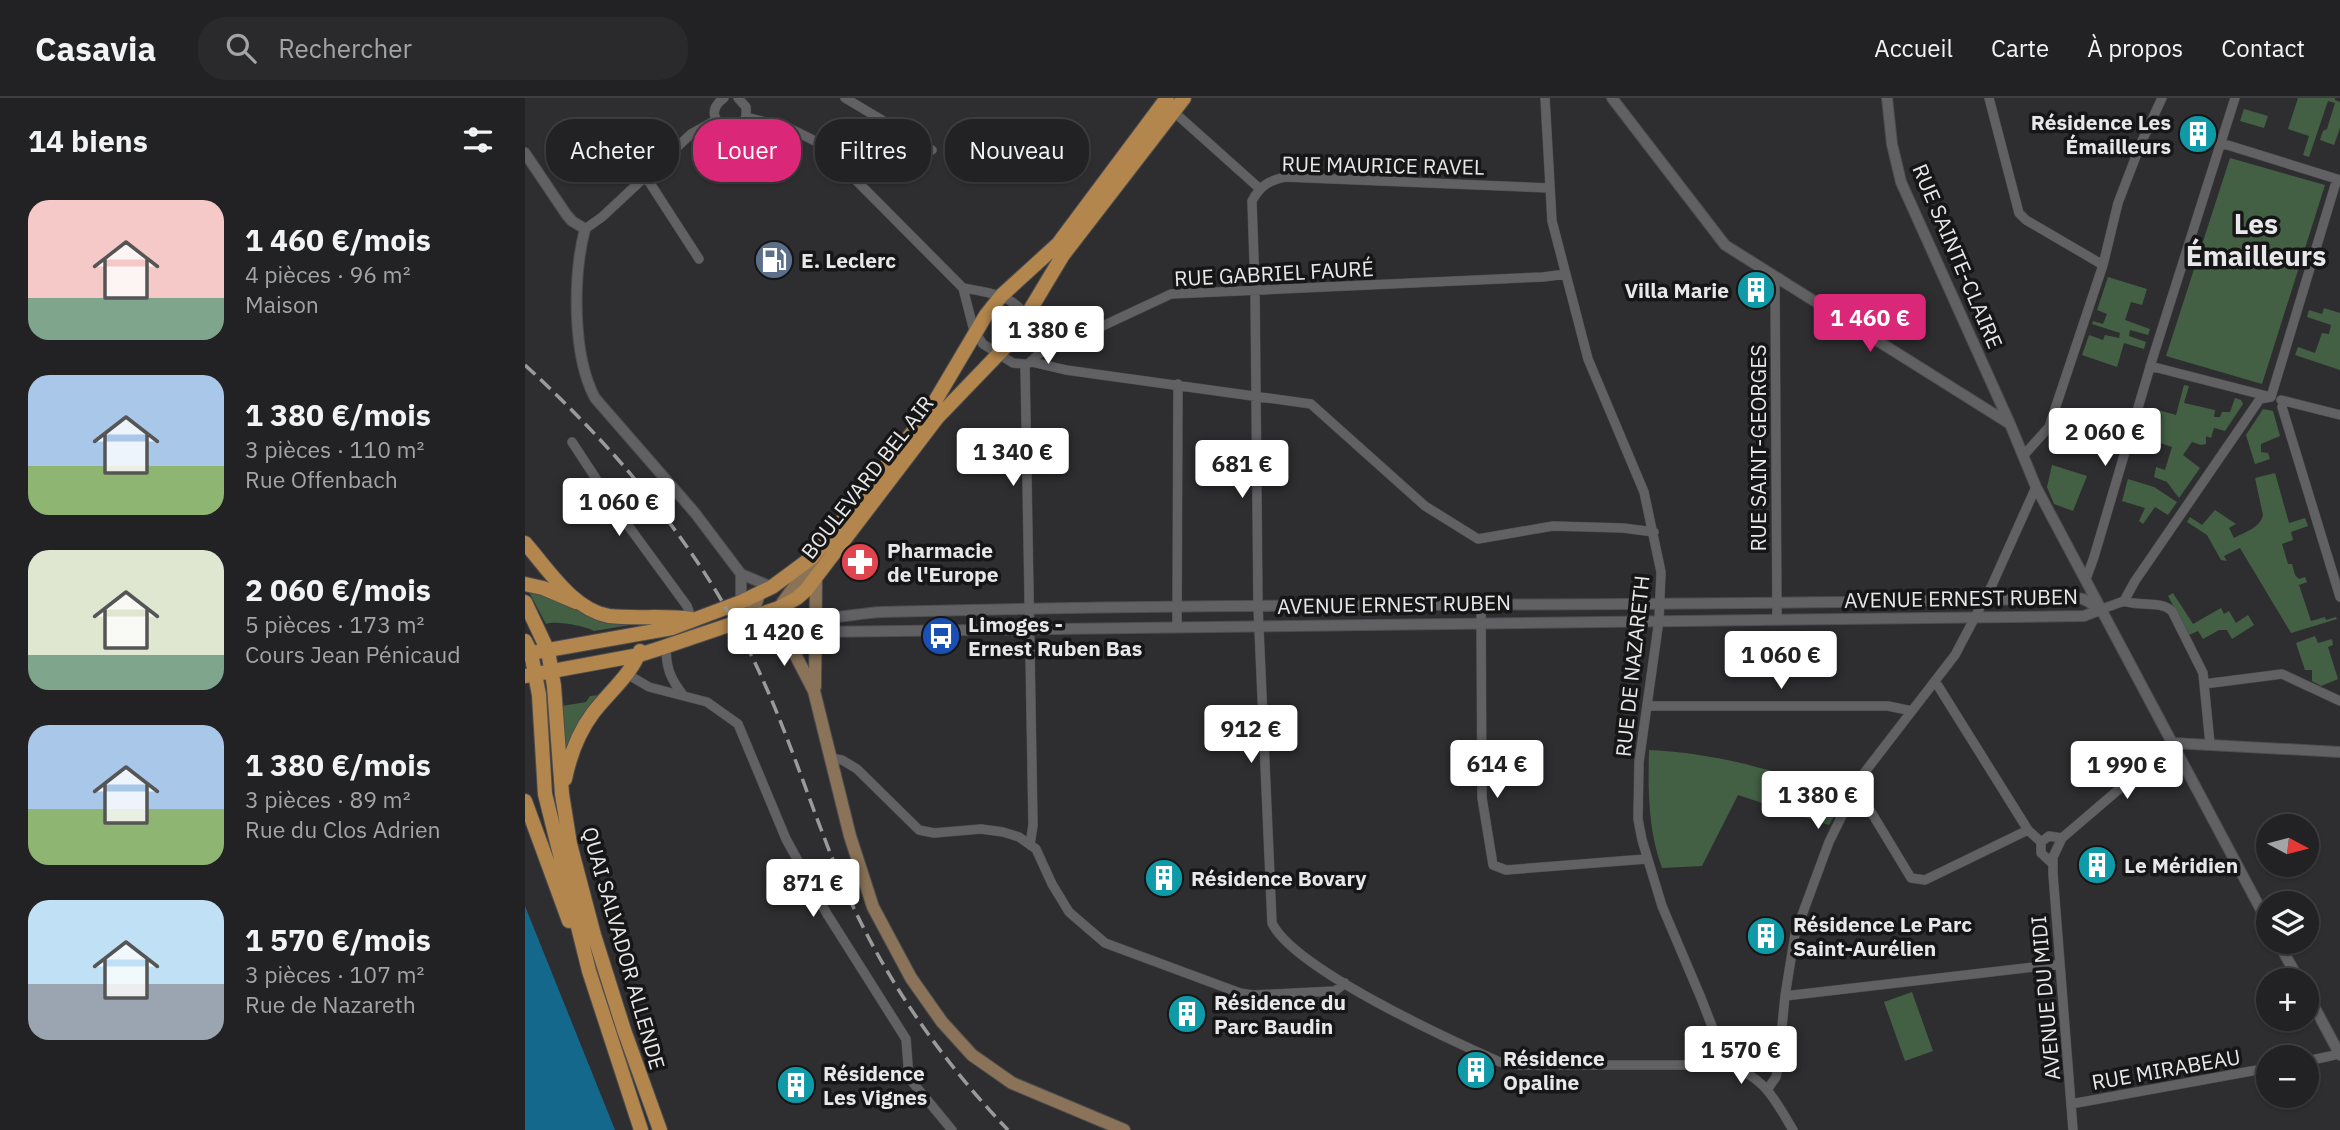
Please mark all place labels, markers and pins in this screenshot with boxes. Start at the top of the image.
place label: Résidence Les Émailleurs [2031,108,2171,160]
building icon: Résidence Les Émailleurs [2177,113,2219,155]
fuel station icon: E. Leclerc [753,239,795,281]
place label: E. Leclerc [801,246,896,274]
building icon: Villa Marie [1735,269,1777,311]
place label: Villa Marie [1624,276,1729,304]
pin: 1 460 € [1805,294,1935,354]
pin: 1 380 € [983,306,1113,366]
pin: 2 060 € [2040,408,2170,468]
pin: 1 340 € [948,428,1078,488]
pin: 681 € [1193,440,1291,500]
pin: 1 060 € [554,478,684,538]
place label: Pharmacie de l'Europe [887,536,999,588]
pharmacy icon: Pharmacie de l'Europe [839,541,881,583]
pin: 1 420 € [719,608,849,668]
place label: Limoges - Ernest Ruben Bas [968,610,1142,662]
bus stop icon: Limoges - Ernest Ruben Bas [920,615,962,657]
pin: 1 060 € [1716,632,1846,691]
pin: 912 € [1202,706,1300,765]
pin: 614 € [1448,740,1546,800]
pin: 1 990 € [2062,742,2192,801]
pin: 1 380 € [1753,772,1883,831]
building icon: Le Méridien [2076,844,2118,886]
place label: Le Méridien [2124,851,2238,879]
building icon: Résidence Bovary [1143,857,1185,899]
pin: 871 € [764,860,862,919]
place label: Résidence Bovary [1191,864,1367,892]
place label: Résidence Le Parc Saint-Aurélien [1793,910,1972,962]
building icon: Résidence Le Parc Saint-Aurélien [1745,915,1787,957]
place label: Résidence du Parc Baudin [1214,988,1346,1040]
building icon: Résidence du Parc Baudin [1166,993,1208,1035]
pin: 1 570 € [1676,1026,1806,1086]
place label: Résidence Opaline [1503,1044,1605,1096]
building icon: Résidence Opaline [1455,1049,1497,1091]
place label: Résidence Les Vignes [823,1059,927,1111]
building icon: Résidence Les Vignes [775,1064,817,1106]

